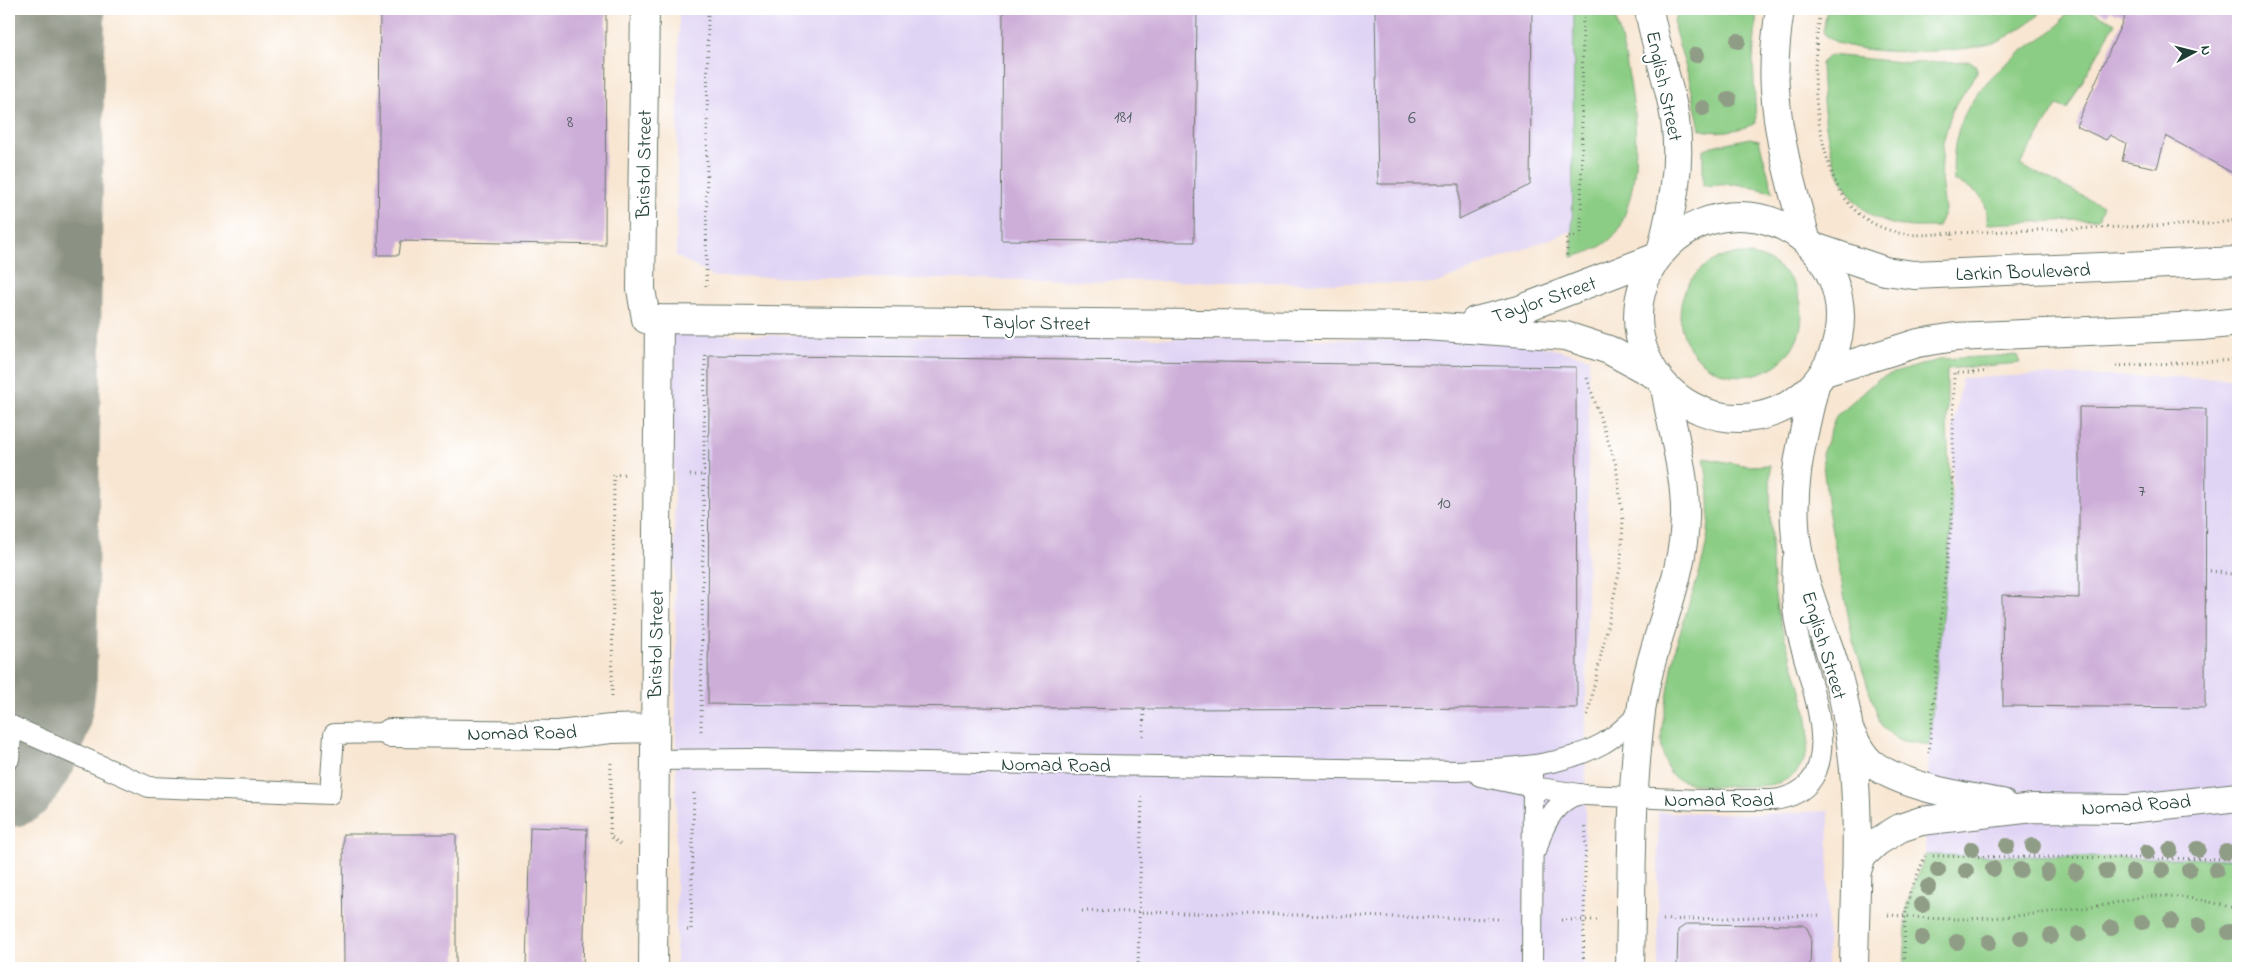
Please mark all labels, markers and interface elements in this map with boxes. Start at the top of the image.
north arrow [2170,28,2220,78]
street label: English Street [1636,29,1688,145]
text: N [2194,45,2216,57]
house number: 181 [1114,105,1132,131]
house number: 6 [1408,106,1416,132]
street label: Bristol Street [630,109,661,220]
house number: 8 [567,110,574,136]
street label: Larkin Boulevard [1955,257,2091,290]
street label: Taylor Street [1489,270,1601,333]
street label: Taylor Street [981,309,1091,340]
house number: 7 [2138,479,2146,505]
house number: 10 [1437,491,1451,517]
street label: English Street [1791,588,1853,704]
street label: Bristol Street [642,589,673,700]
street label: Nomad Road [467,719,577,750]
street label: Nomad Road [1001,751,1111,782]
street label: Nomad Road [1664,787,1774,816]
street label: Nomad Road [2080,788,2192,825]

